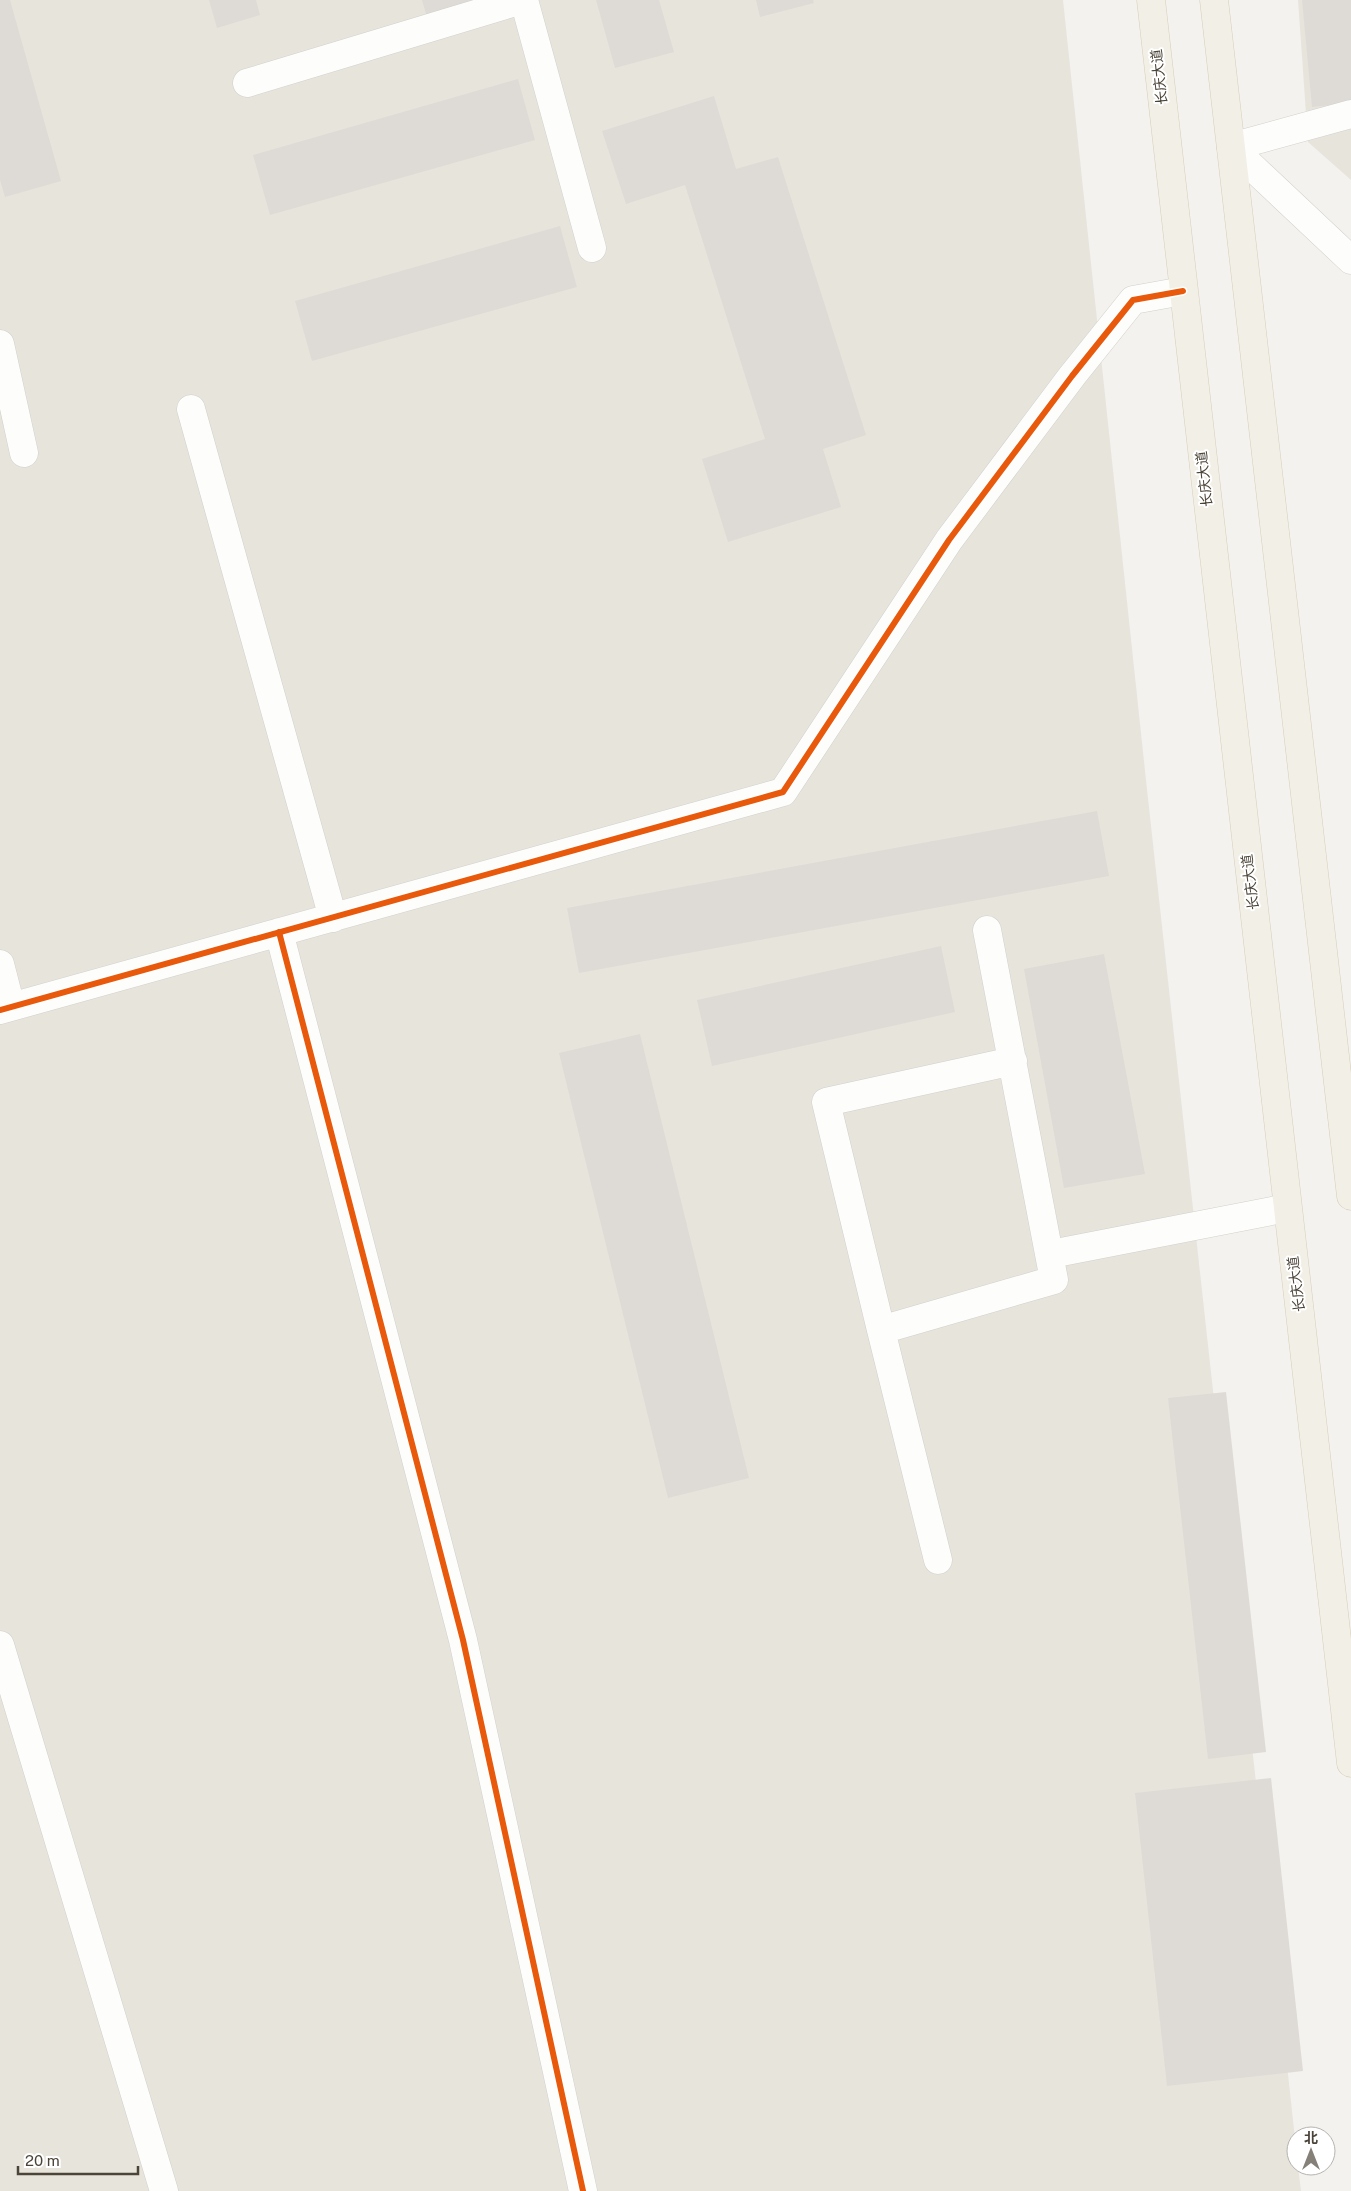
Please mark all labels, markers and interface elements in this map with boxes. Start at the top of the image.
street label: 长庆大道 [1148,48,1170,106]
street label: 长庆大道 [1193,450,1215,508]
street label: 长庆大道 [1239,853,1261,911]
street label: 长庆大道 [1285,1255,1307,1313]
north arrow [1286,2126,1336,2176]
text: 北 [1304,2130,1318,2146]
scale bar [18,2144,138,2176]
text: 20 m [25,2152,60,2169]

